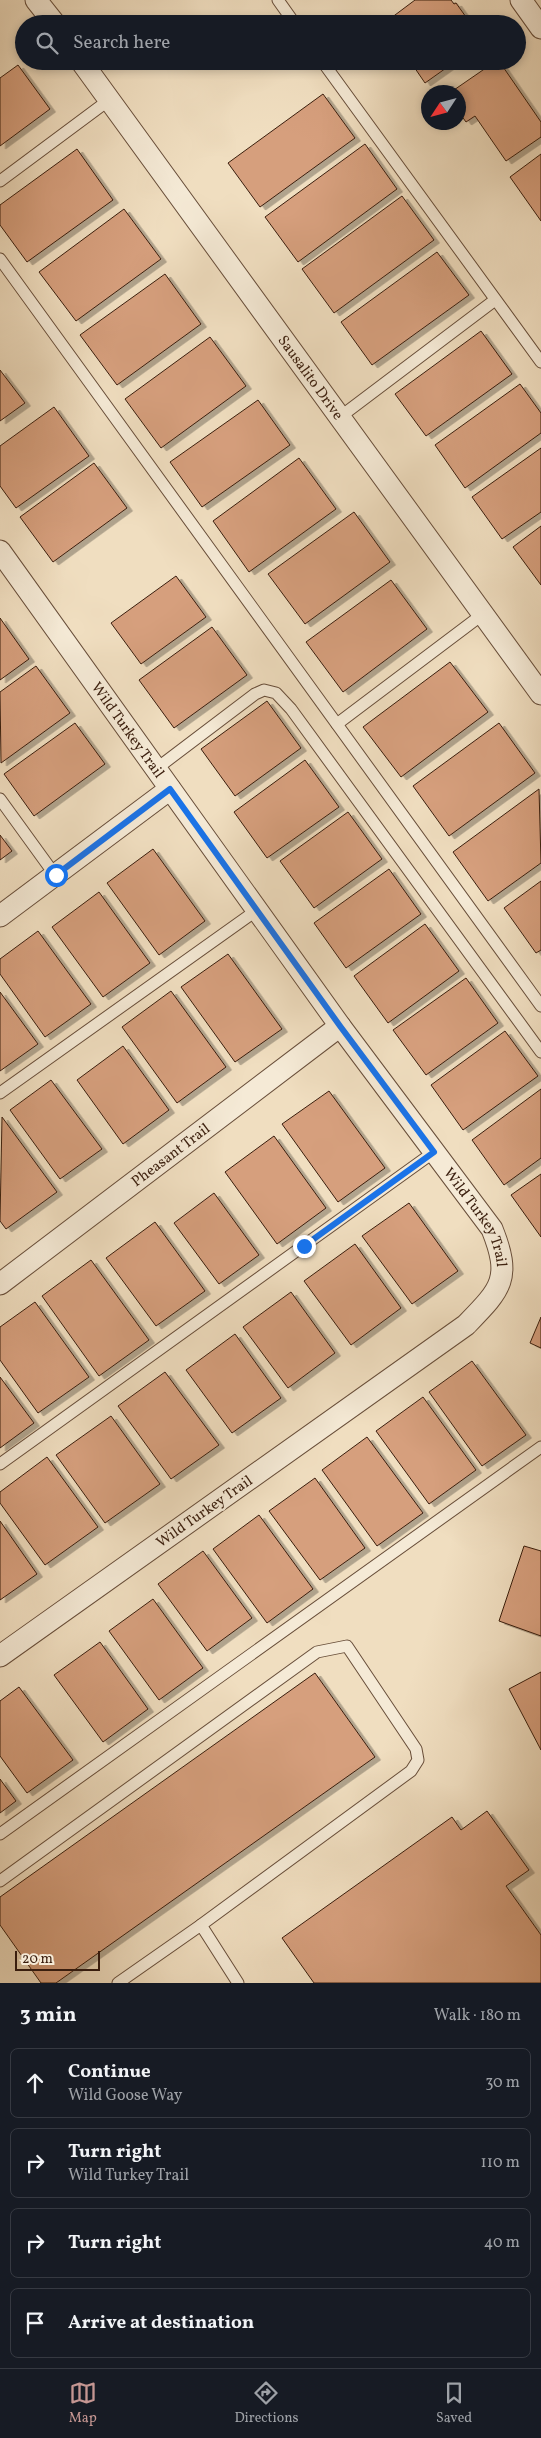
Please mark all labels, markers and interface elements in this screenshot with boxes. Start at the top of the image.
search box [15,15,526,70]
icon: search [33,29,61,57]
text: Search here [73,30,170,56]
north arrow [421,85,466,130]
street label: Sausalito Drive [272,332,348,425]
street label: Wild Turkey Trail [85,678,168,783]
route start [45,864,68,887]
street label: Pheasant Trail [128,1119,215,1193]
street label: Wild Turkey Trail [438,1164,511,1268]
route end [293,1235,316,1258]
street label: Wild Turkey Trail [152,1471,257,1553]
scale bar [15,1948,100,1971]
text: 20 m [22,1950,53,1969]
text: 3 min [20,2001,76,2030]
text: Walk · 180 m [434,2005,521,2027]
text: Continue [68,2059,151,2085]
icon: ahead [21,2069,49,2097]
text: 30 m [485,2072,520,2094]
text: Wild Goose Way [68,2085,182,2107]
text: Turn right [68,2139,161,2165]
icon: right [21,2149,49,2177]
text: 110 m [481,2152,520,2174]
text: Wild Turkey Trail [68,2165,189,2187]
icon: right [21,2229,49,2257]
text: Turn right [68,2230,161,2256]
text: 40 m [484,2232,520,2254]
icon: arrive [21,2309,49,2337]
text: Arrive at destination [68,2310,254,2336]
tab: Map [69,2379,97,2428]
tab: Directions [234,2379,299,2428]
tab: Saved [436,2379,472,2428]

